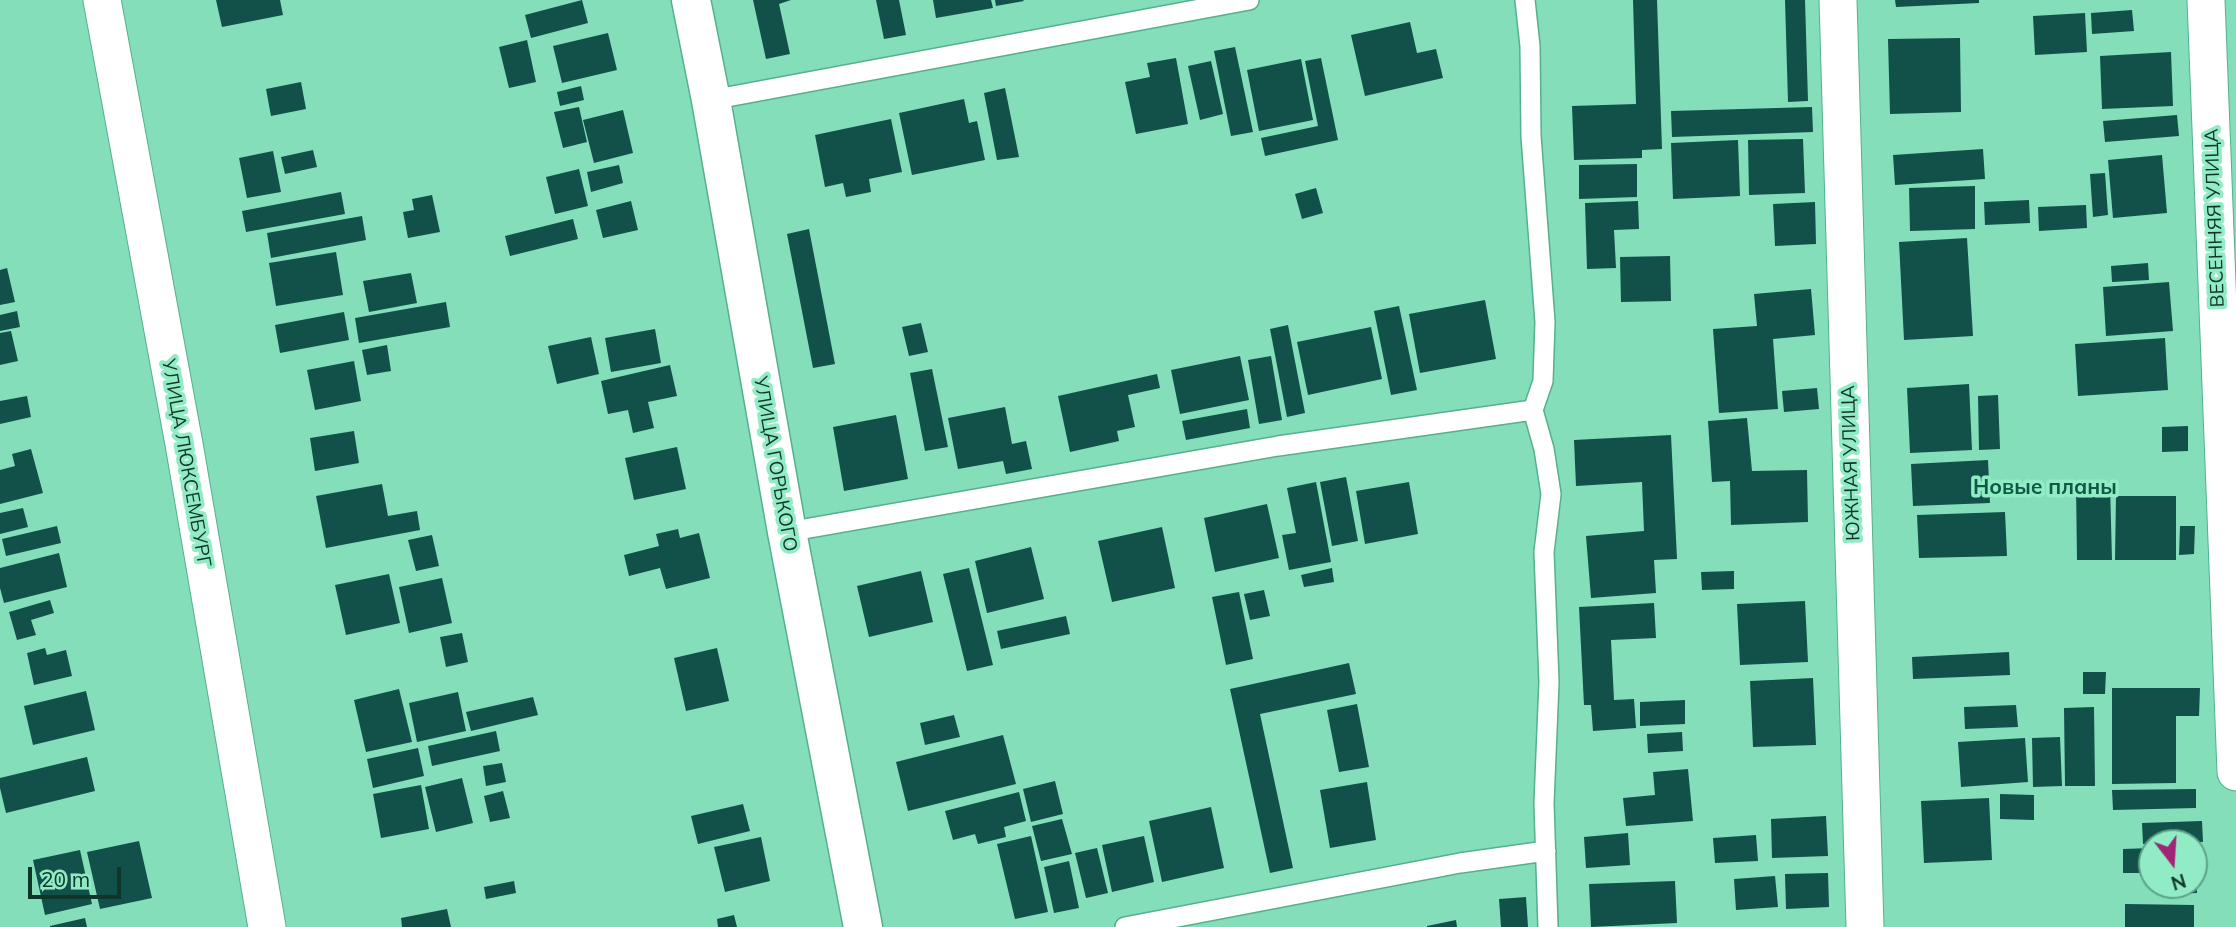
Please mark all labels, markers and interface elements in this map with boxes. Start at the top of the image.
street label: ВЕСЕННЯЯ УЛИЦА [2200,128,2230,308]
street label: УЛИЦА ЛЮКСЕМБУРГ [156,357,216,569]
street label: УЛИЦА ГОРЬКОГО [748,374,802,554]
street label: ЮЖНАЯ УЛИЦА [1837,385,1865,541]
district label: Новые планы [1973,475,2117,501]
north arrow [2138,829,2208,899]
scale bar [32,853,124,897]
text: 20 m [41,866,90,892]
text: N [2168,869,2189,896]

